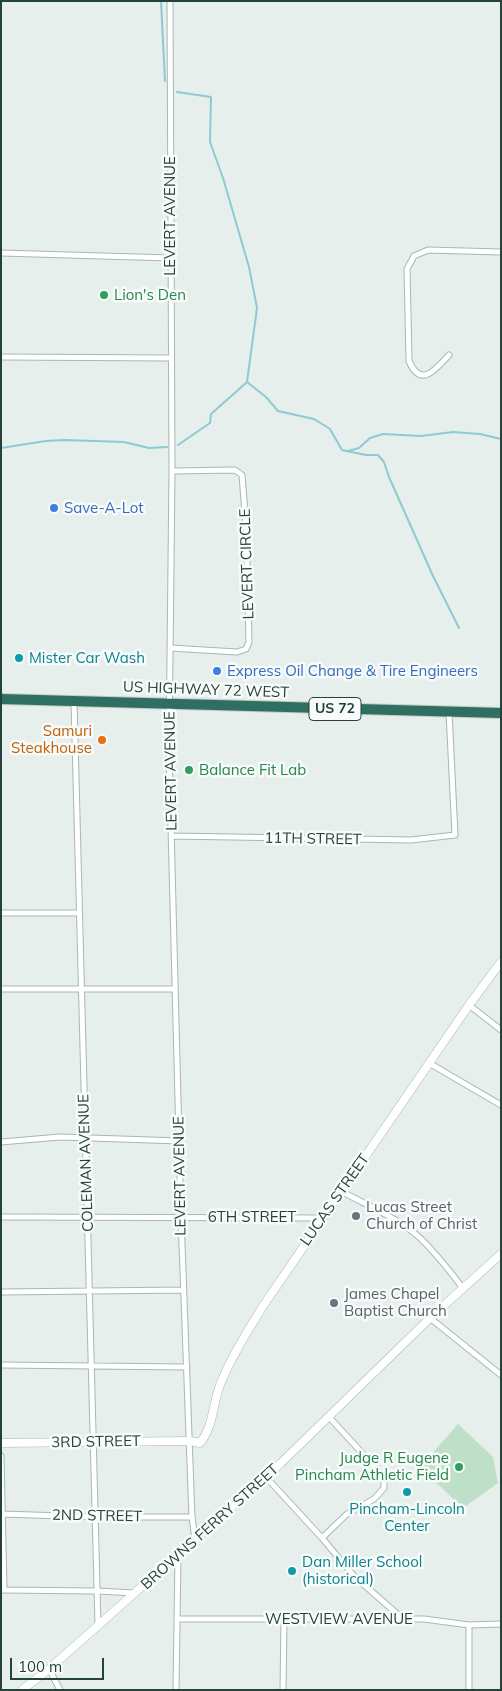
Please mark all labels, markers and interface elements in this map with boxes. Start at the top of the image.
street label: LEVERT AVENUE [161,156,179,276]
place label: Lion's Den [114,286,186,304]
marker: Lion's Den [98,289,110,301]
place label: Save-A-Lot [64,499,144,517]
marker: Save-A-Lot [48,502,60,514]
street label: LEVERT CIRCLE [236,508,258,620]
place label: Mister Car Wash [29,649,145,667]
marker: Mister Car Wash [13,652,25,664]
place label: Express Oil Change & Tire Engineers [227,662,478,680]
marker: Express Oil Change & Tire Engineers [211,665,223,677]
street label: US HIGHWAY 72 WEST [123,678,289,702]
road number: US 72 [309,698,361,721]
street label: LEVERT AVENUE [161,711,181,831]
place label: Samuri Steakhouse [11,722,92,757]
marker: Samuri Steakhouse [96,734,108,746]
place label: Balance Fit Lab [199,761,306,779]
marker: Balance Fit Lab [183,764,195,776]
street label: 11TH STREET [264,829,362,849]
street label: COLEMAN AVENUE [75,1094,97,1232]
street label: LEVERT AVENUE [170,1116,190,1236]
street label: LUCAS STREET [297,1151,373,1249]
place label: Lucas Street Church of Christ [366,1198,477,1233]
street label: 6TH STREET [208,1208,296,1226]
marker: Lucas Street Church of Christ [350,1210,362,1222]
place label: James Chapel Baptist Church [344,1285,447,1320]
marker: James Chapel Baptist Church [328,1297,340,1309]
street label: 3RD STREET [51,1432,141,1452]
place label: Judge R Eugene Pincham Athletic Field [295,1449,449,1484]
street label: BROWNS FERRY STREET [137,1460,283,1594]
marker: Judge R Eugene Pincham Athletic Field [453,1461,465,1473]
marker: Pincham-Lincoln Center [401,1486,413,1498]
place label: Pincham-Lincoln Center [349,1500,465,1535]
street label: 2ND STREET [52,1506,142,1526]
place label: Dan Miller School (historical) [302,1553,422,1588]
marker: Dan Miller School (historical) [286,1565,298,1577]
street label: WESTVIEW AVENUE [265,1610,413,1628]
scale bar [12,1648,106,1680]
text: 100 m [18,1657,62,1676]

